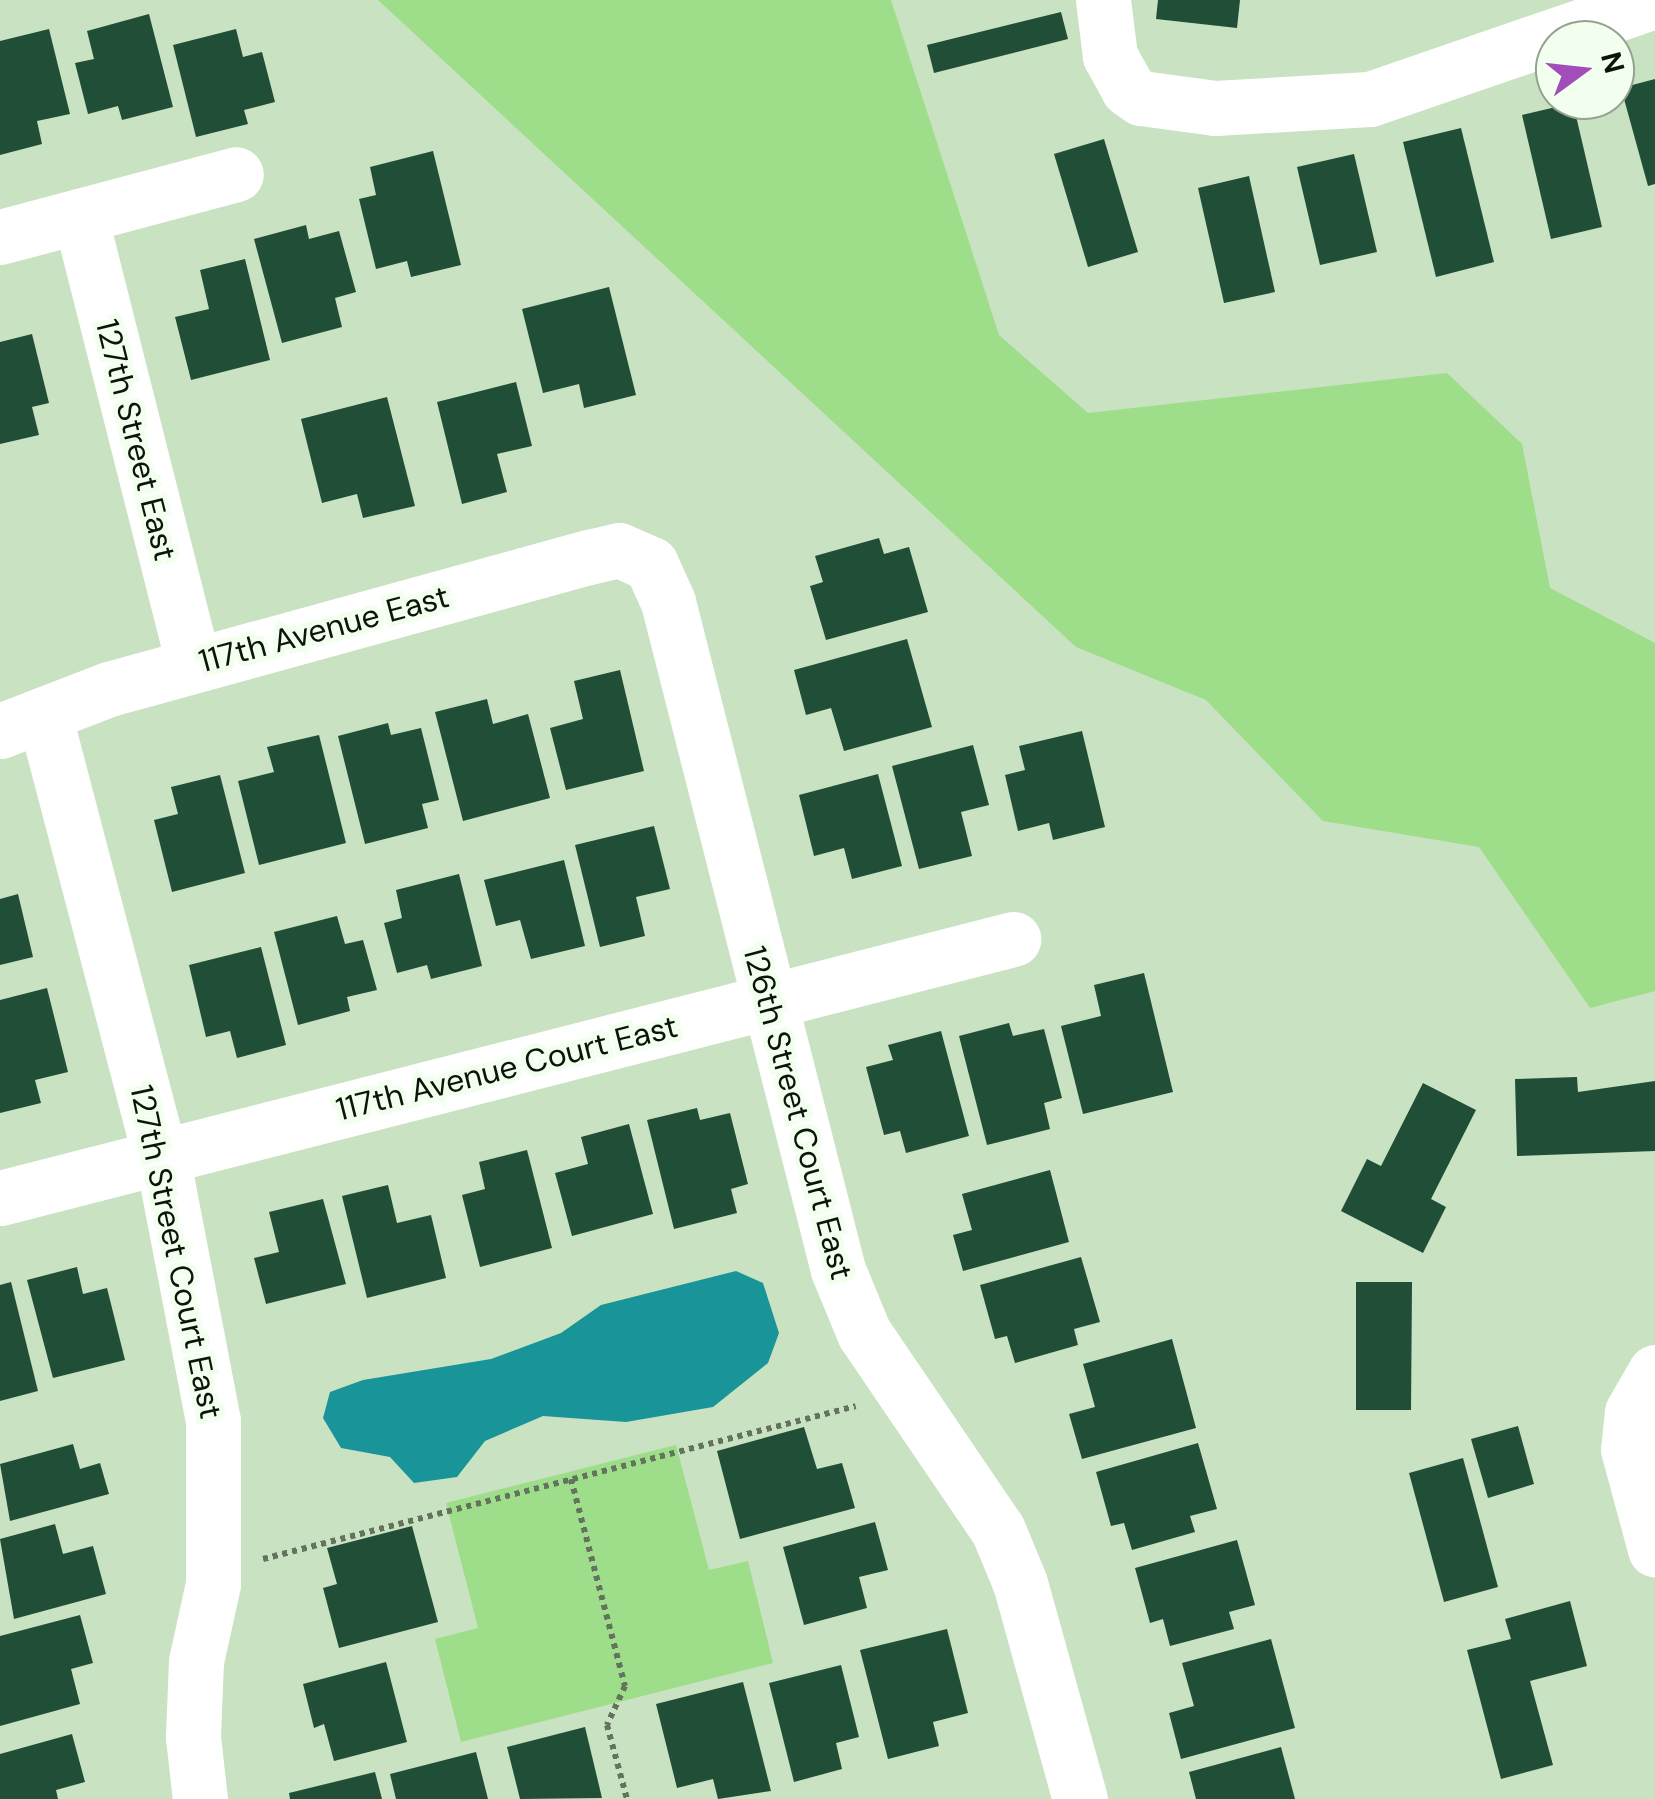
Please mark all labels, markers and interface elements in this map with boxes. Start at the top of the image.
north arrow [1535,20,1635,120]
text: N [1592,48,1633,77]
street label: 127th Street East [87,316,185,564]
street label: 117th Avenue East [195,577,453,681]
street label: 126th Street Court East [735,942,861,1284]
street label: 117th Avenue Court East [332,1007,682,1129]
street label: 127th Street Court East [122,1082,230,1422]

